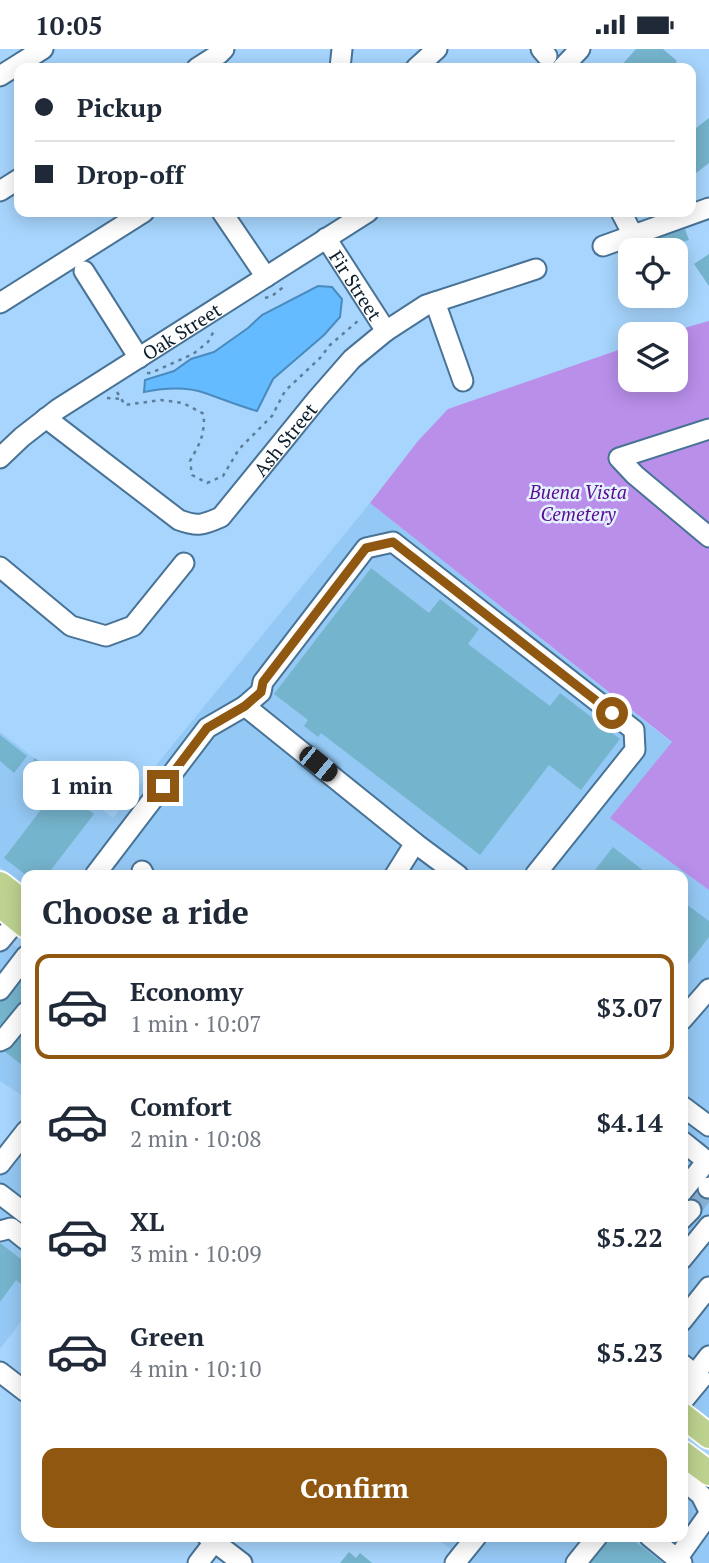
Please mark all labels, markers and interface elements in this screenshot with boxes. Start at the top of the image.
text: 10:05 [35,8,103,42]
text: Pickup [77,90,162,124]
text: Drop-off [77,157,184,191]
map controls [618,238,688,392]
button: locate [618,238,688,308]
street label: Fir Street [325,245,388,325]
street label: Oak Street [137,296,225,365]
button: layers [618,322,688,392]
street label: Ash Street [247,397,322,481]
park label: Buena Vista Cemetery [528,479,627,526]
route start [596,697,628,729]
car [296,743,341,785]
callout: 1 min [23,761,138,811]
text: 1 min [50,770,112,801]
route end [147,770,179,802]
text: Choose a ride [42,891,249,933]
text: Economy [130,974,243,1008]
icon: car [46,975,109,1038]
text: $3.07 [597,990,663,1024]
text: 1 min · 10:07 [130,1008,262,1039]
text: Comfort [130,1089,232,1123]
icon: car [46,1090,109,1153]
text: $4.14 [597,1105,663,1139]
text: 2 min · 10:08 [130,1123,262,1154]
text: XL [130,1204,164,1238]
icon: car [46,1205,109,1268]
text: $5.22 [597,1220,663,1254]
text: 3 min · 10:09 [130,1238,262,1269]
text: Green [130,1319,204,1353]
icon: car [46,1320,109,1383]
text: $5.23 [597,1335,663,1369]
text: 4 min · 10:10 [130,1353,262,1384]
button: Confirm [42,1448,667,1528]

